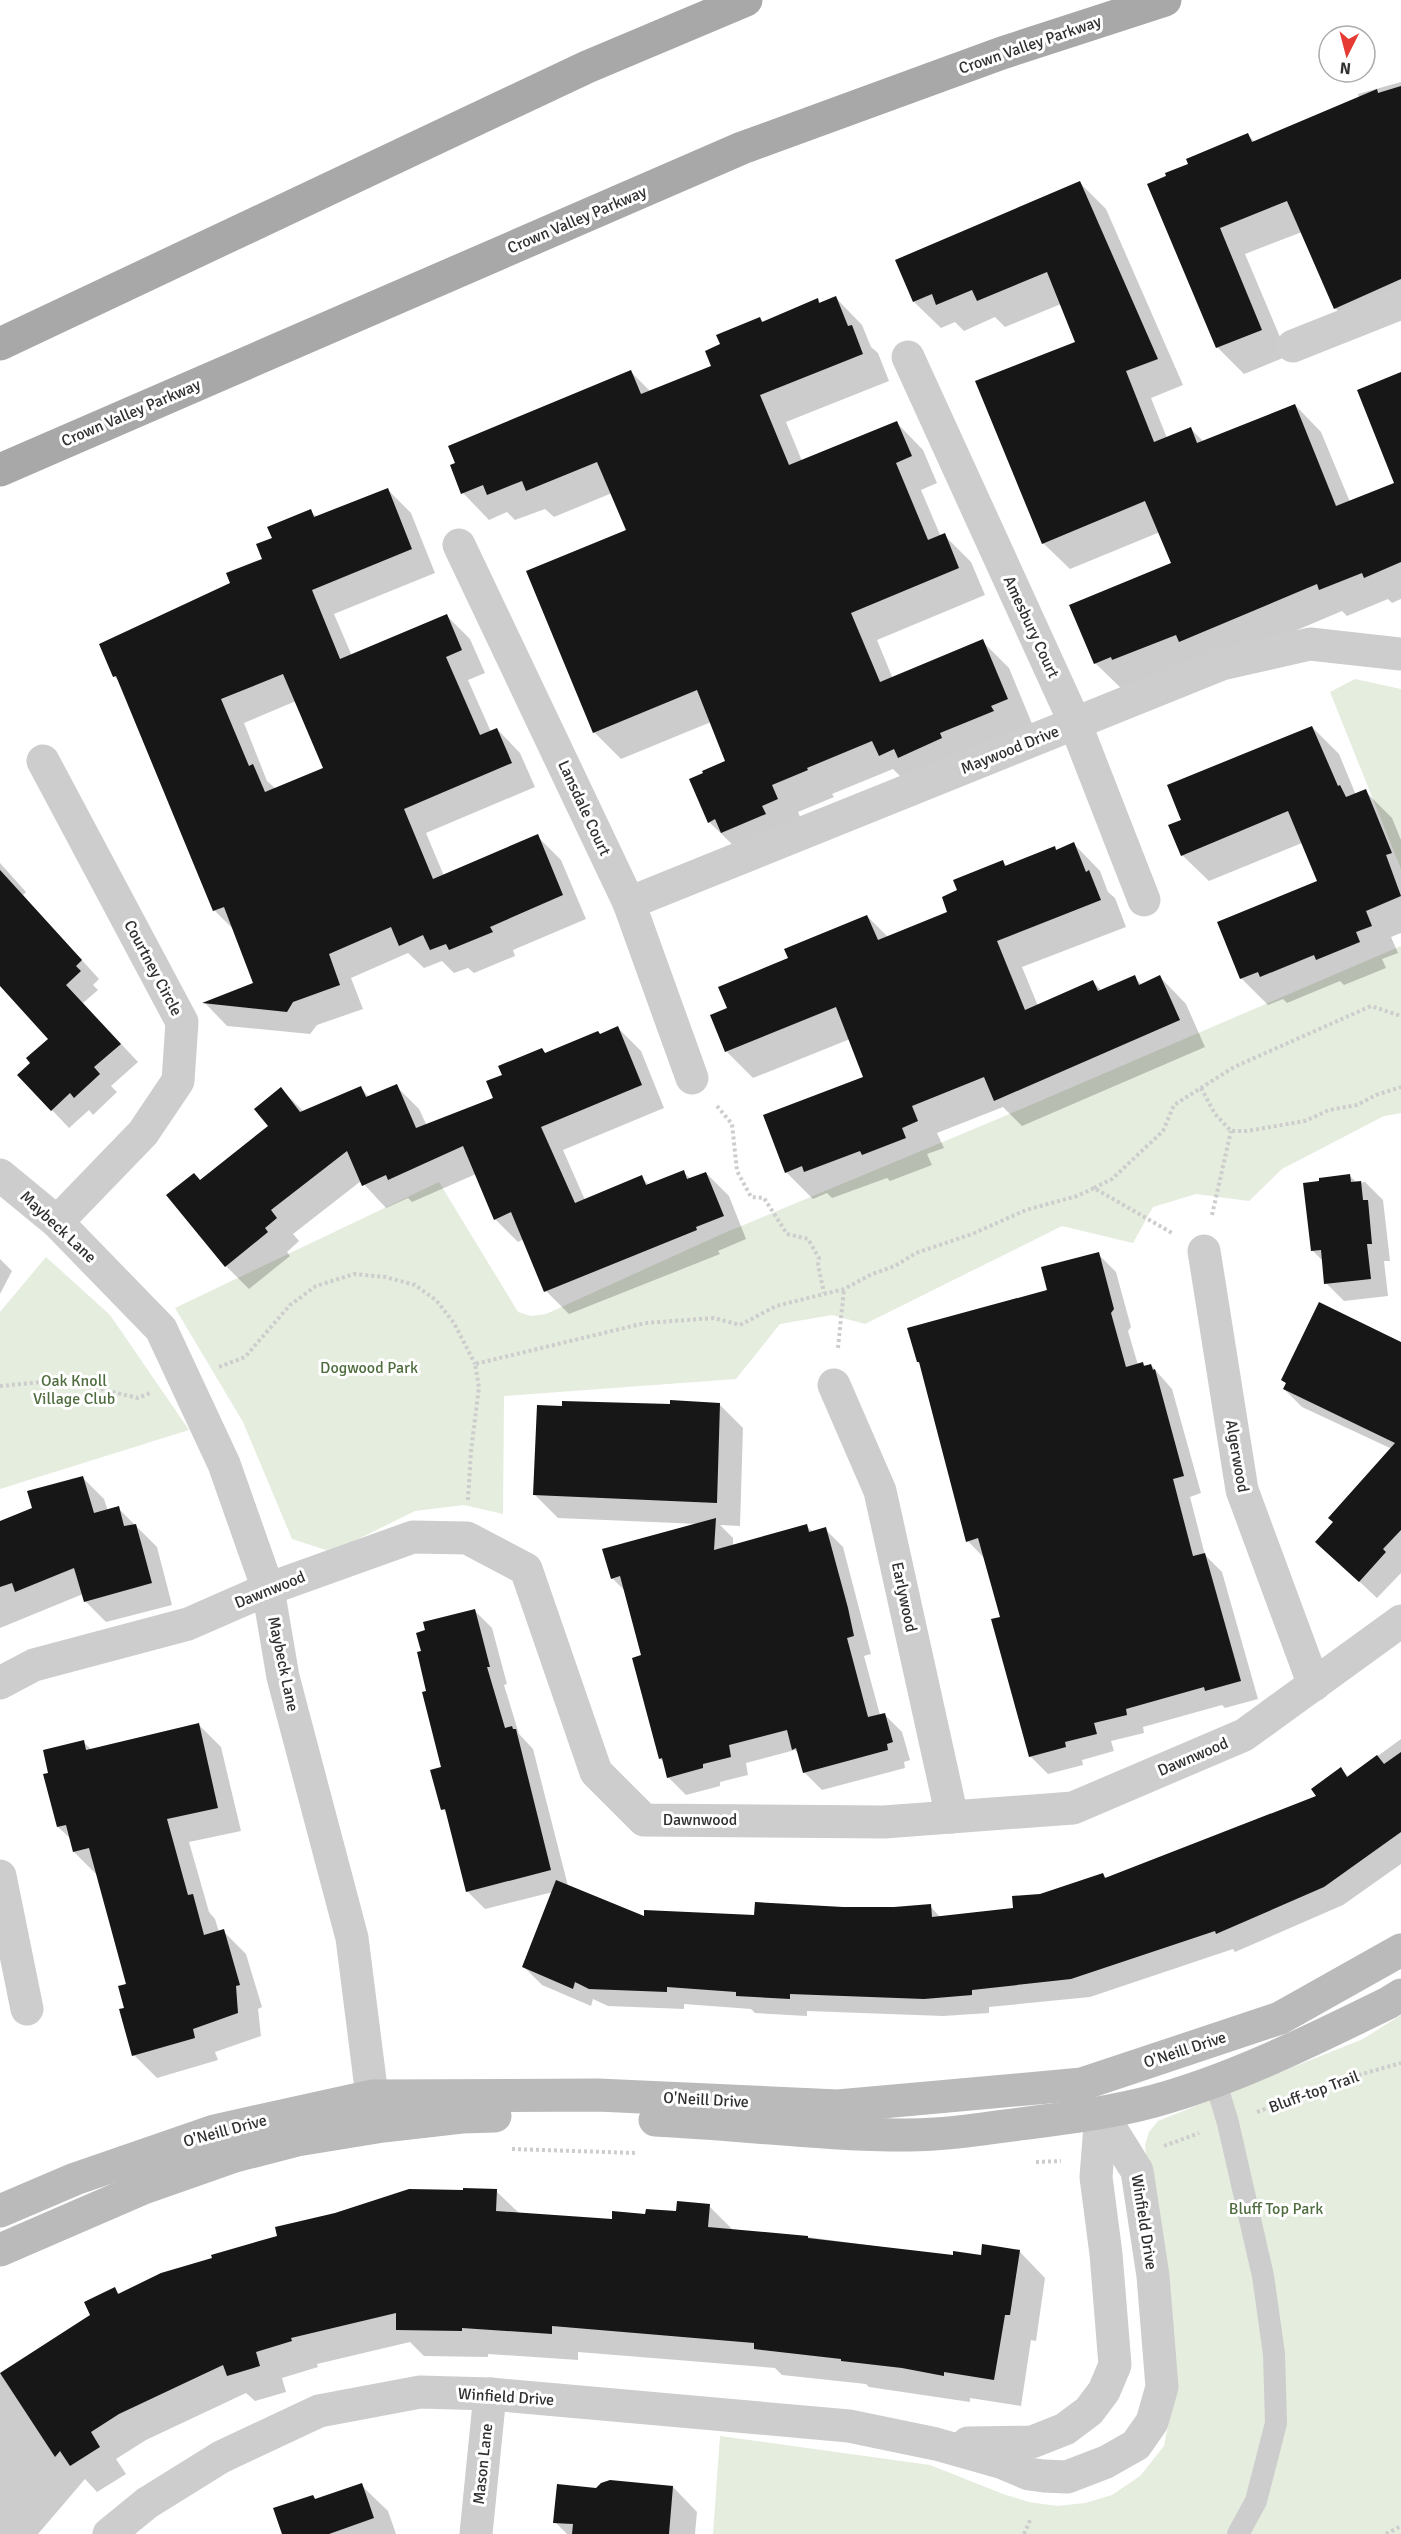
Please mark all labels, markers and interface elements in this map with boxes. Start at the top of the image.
street label: Crown Valley Parkway [956,11,1104,79]
north arrow [1317,24,1377,84]
text: N [1339,57,1352,78]
street label: Crown Valley Parkway [504,181,650,258]
street label: Crown Valley Parkway [58,374,204,451]
street label: Amesbury Court [999,573,1064,682]
street label: Maywood Drive [958,721,1062,779]
street label: Lansdale Court [553,757,615,859]
street label: Courtney Circle [119,917,187,1019]
street label: Maybeck Lane [16,1187,100,1267]
park label: Dogwood Park [320,1358,418,1378]
park label: Oak Knoll Village Club [33,1371,115,1409]
street label: Algerwood [1221,1418,1253,1494]
street label: Earlywood [887,1560,921,1634]
street label: Dawnwood [232,1567,308,1613]
street label: Maybeck Lane [263,1615,303,1713]
street label: Dawnwood [1155,1733,1231,1781]
street label: Dawnwood [663,1810,737,1830]
street label: O'Neill Drive [1141,2027,1229,2073]
street label: Bluff-top Trail [1266,2066,1362,2118]
street label: O'Neill Drive [663,2088,749,2112]
street label: O'Neill Drive [181,2110,269,2152]
street label: Winfield Drive [1127,2173,1161,2271]
park label: Bluff Top Park [1229,2199,1323,2219]
street label: Winfield Drive [457,2384,555,2410]
street label: Mason Lane [469,2422,497,2506]

